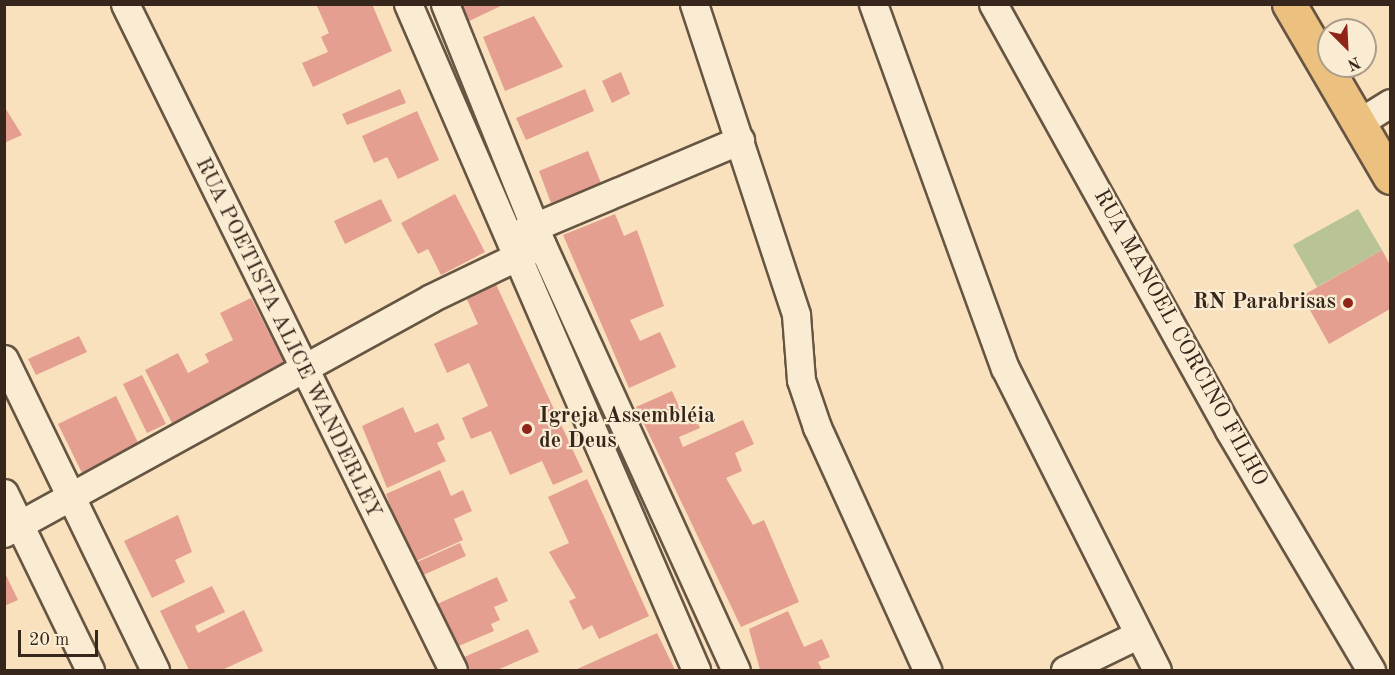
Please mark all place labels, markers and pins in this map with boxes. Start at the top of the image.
place label: RN Parabrisas [1193,290,1336,316]
marker: RN Parabrisas [1341,296,1355,310]
place label: Igreja Assembléia de Deus [539,403,715,454]
marker: Igreja Assembléia de Deus [520,422,534,436]

